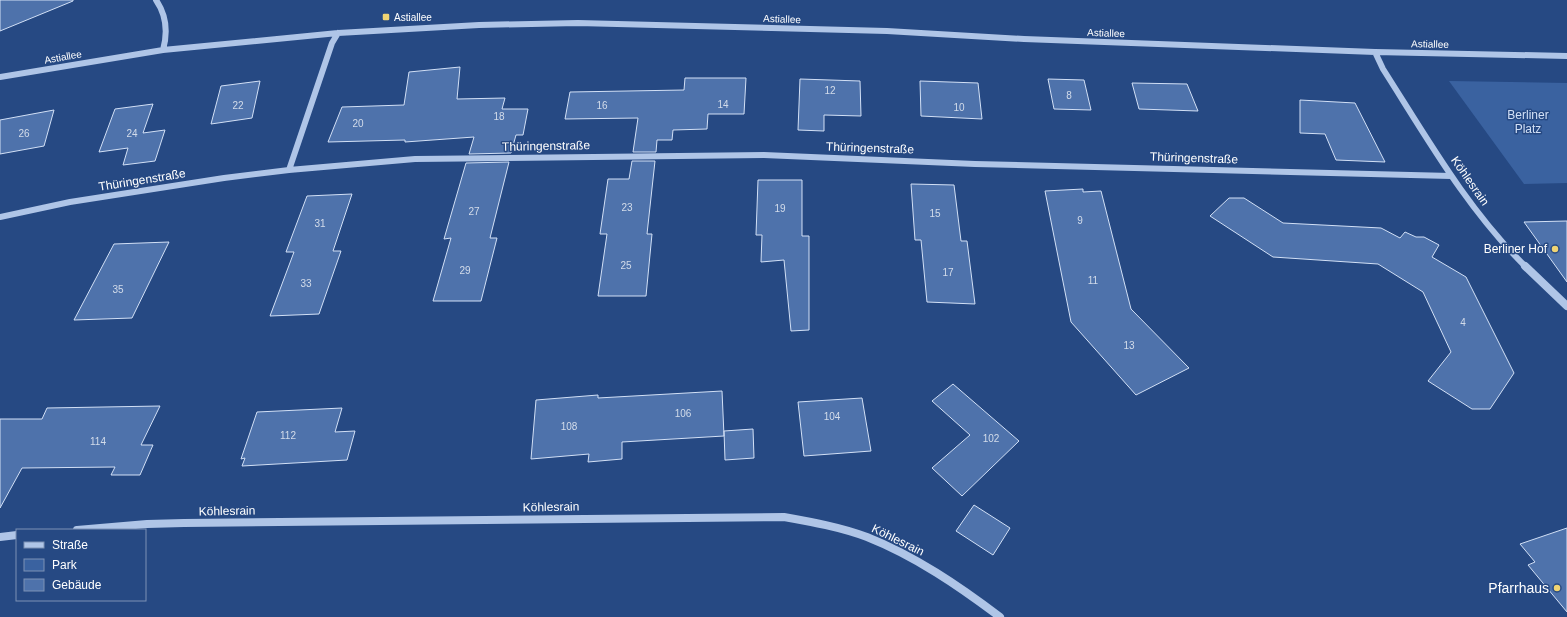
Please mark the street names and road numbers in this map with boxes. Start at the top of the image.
street label: Astiallee [763,13,802,25]
street label: Astiallee [1087,27,1126,39]
street label: Astiallee [1411,38,1449,50]
street label: Astiallee [43,48,83,66]
street label: Thüringenstraße [502,138,590,154]
street label: Thüringenstraße [826,139,915,157]
street label: Thüringenstraße [1150,149,1239,167]
street label: Köhlesrain [1448,154,1492,208]
street label: Thüringenstraße [97,166,187,194]
street label: Köhlesrain [523,500,579,514]
street label: Köhlesrain [199,504,255,518]
street label: Köhlesrain [869,521,927,559]

